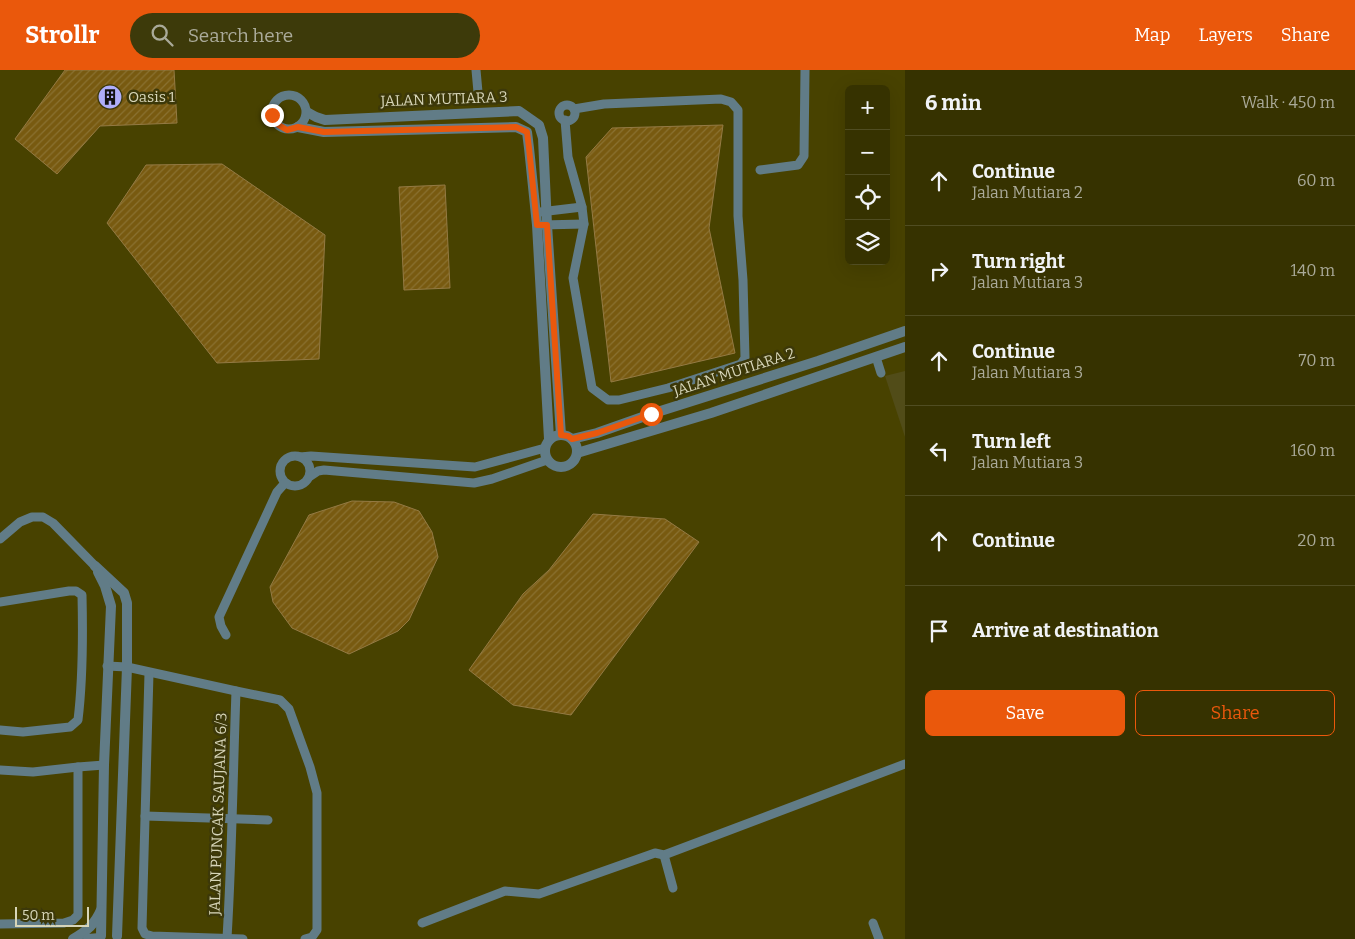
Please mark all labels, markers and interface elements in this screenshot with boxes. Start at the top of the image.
search box [130,13,480,58]
text: Strollr [25,21,100,49]
icon: search [148,21,176,49]
text: Search here [188,24,293,47]
text: Map [1134,24,1170,46]
text: Layers [1198,24,1253,46]
text: Share [1281,24,1330,46]
building icon: Oasis 1 [97,84,123,110]
map controls [845,85,890,265]
button: + [845,85,890,130]
place label: Oasis 1 [128,88,175,106]
street label: JALAN MUTIARA 3 [379,88,508,110]
text: 6 min [925,90,981,116]
text: Walk · 450 m [1241,93,1335,112]
route end [261,104,284,127]
button: − [845,130,890,175]
text: Continue [972,160,1055,183]
icon: ahead [925,167,953,195]
text: 60 m [1297,171,1335,190]
button: locate [845,175,890,220]
text: Jalan Mutiara 2 [972,183,1083,202]
button: layers [845,220,890,265]
text: Turn right [972,250,1065,273]
icon: right [925,257,953,285]
text: 140 m [1290,261,1335,280]
text: Jalan Mutiara 3 [972,273,1083,292]
text: Continue [972,340,1055,363]
street label: JALAN MUTIARA 2 [670,344,797,400]
icon: ahead [925,347,953,375]
text: 70 m [1299,351,1335,370]
text: Jalan Mutiara 3 [972,363,1083,382]
route start [640,403,663,426]
text: Turn left [972,430,1051,453]
icon: left [925,437,953,465]
text: 160 m [1290,441,1335,460]
text: Jalan Mutiara 3 [972,453,1083,472]
icon: ahead [925,527,953,555]
text: Continue [972,529,1055,552]
text: 20 m [1298,531,1335,550]
icon: arrive [925,617,953,645]
text: Arrive at destination [972,619,1159,642]
button: Save [925,690,1125,736]
button: Share [1135,690,1335,736]
street label: JALAN PUNCAK SAUJANA 6/3 [205,712,231,917]
scale bar [15,904,89,927]
text: 50 m [22,907,55,924]

